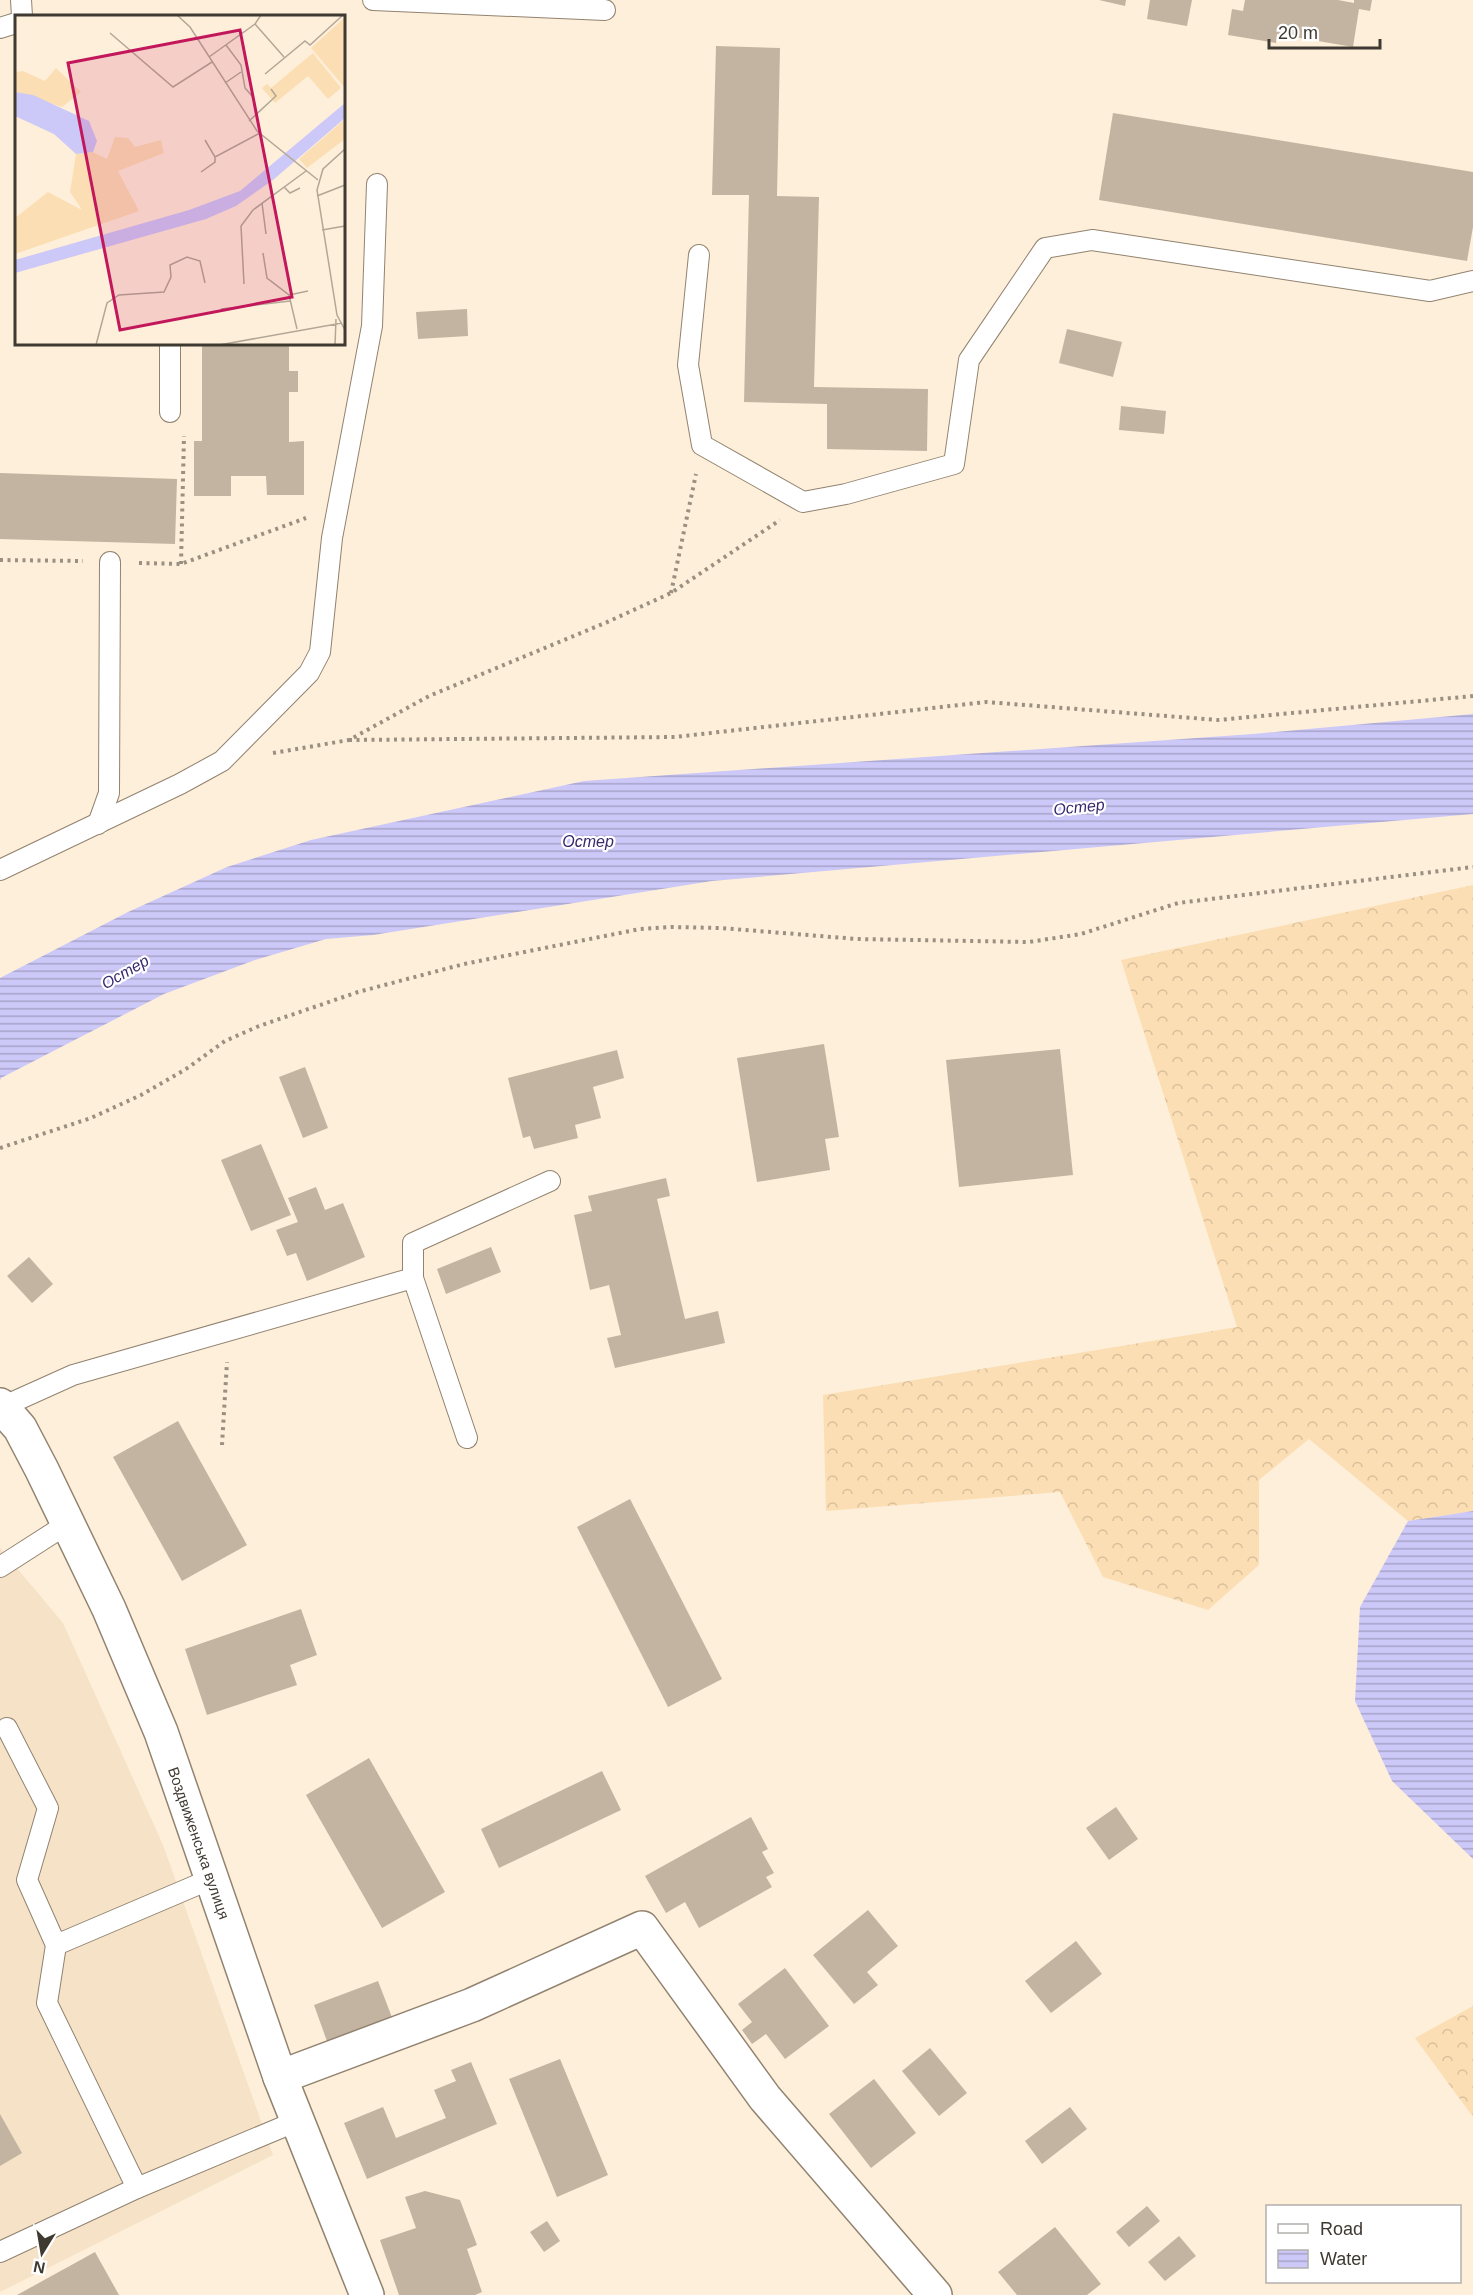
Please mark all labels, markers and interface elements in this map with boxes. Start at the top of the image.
scale bar [1269,12,1380,50]
inset map [15,15,345,345]
text: 20 m [1278,23,1318,43]
water label: Остер [1052,796,1106,818]
water label: Остер [562,833,614,850]
water label: Остер [98,952,152,992]
street label: Воздвиженська вулиця [165,1765,233,1921]
legend [1266,2205,1461,2283]
text: Road [1320,2219,1363,2239]
north arrow [12,2223,72,2283]
text: Water [1320,2249,1367,2269]
text: N [32,2258,47,2277]

